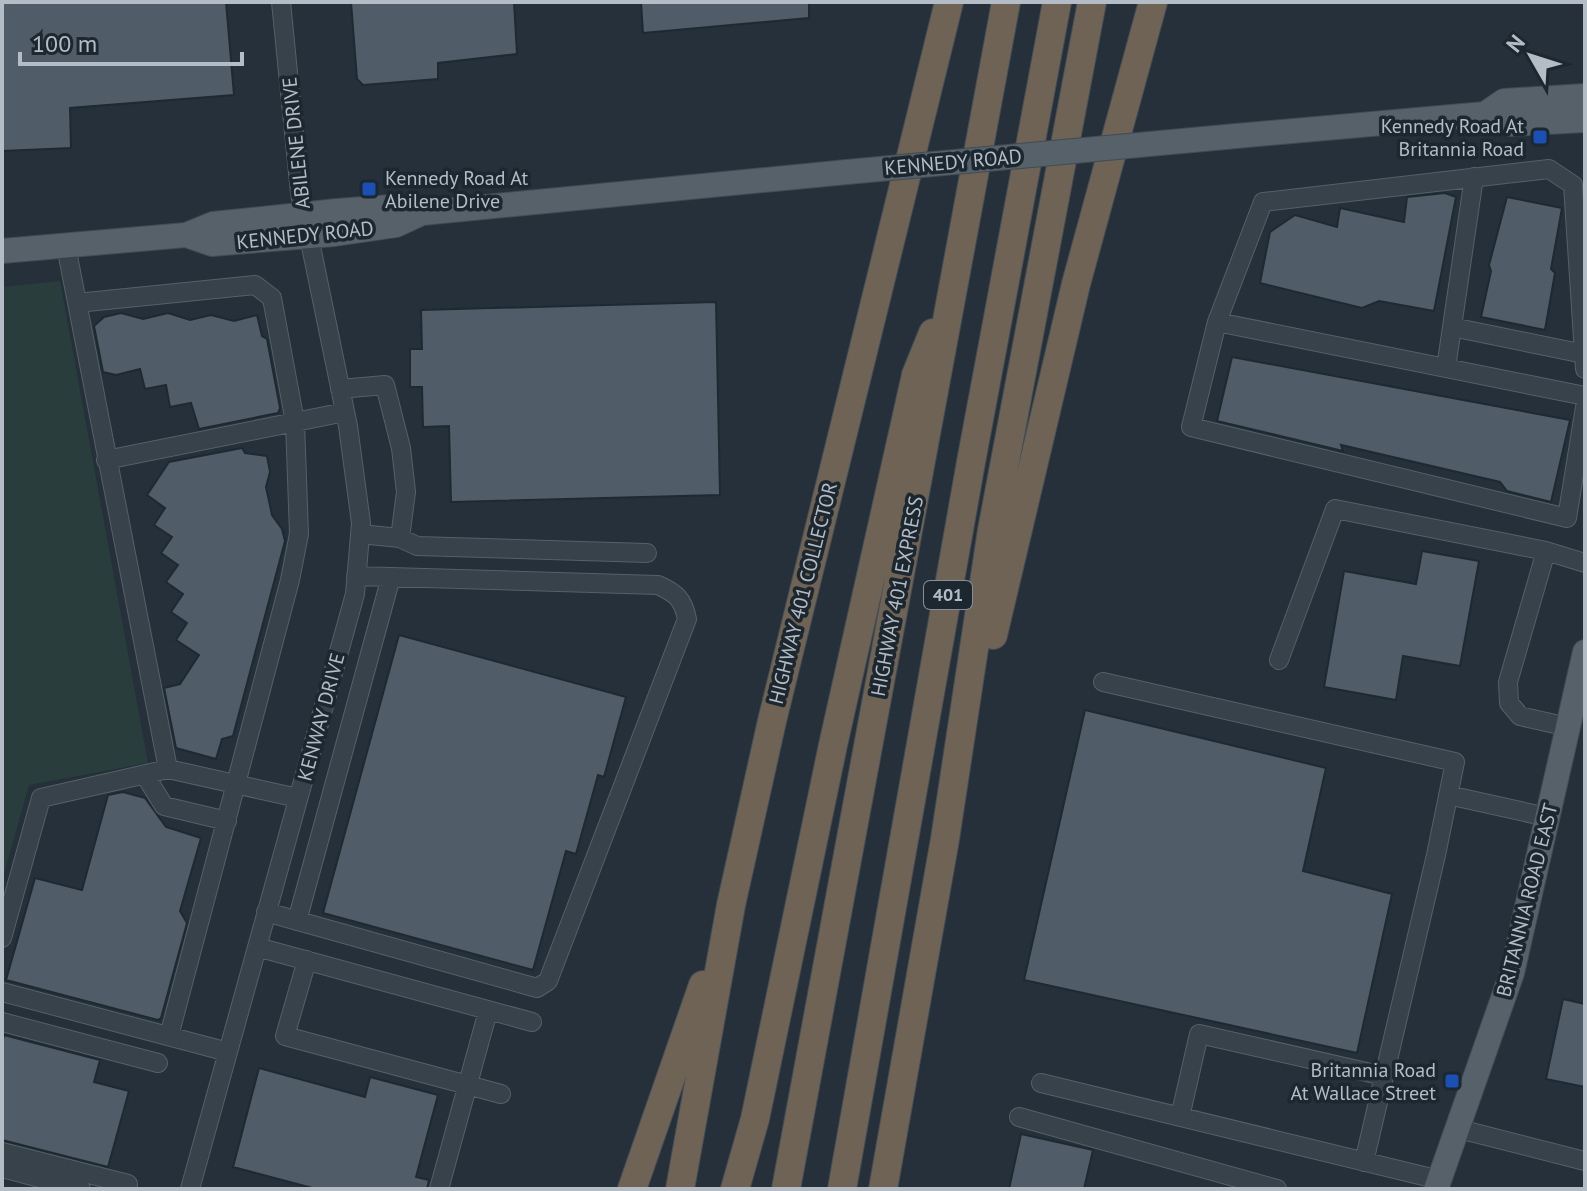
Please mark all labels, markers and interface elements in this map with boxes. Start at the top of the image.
scale bar [20,16,242,66]
north arrow [1491,16,1571,96]
text: 100 m [32,28,97,59]
text: N [1500,29,1531,58]
street label: ABILENE DRIVE [276,76,316,210]
place label: Kennedy Road At Britannia Road [1381,113,1524,162]
marker: Kennedy Road At Britannia Road [1531,128,1549,146]
street label: KENNEDY ROAD [883,143,1023,181]
place label: Kennedy Road At Abilene Drive [385,165,529,214]
marker: Kennedy Road At Abilene Drive [360,180,378,198]
street label: KENNEDY ROAD [235,215,375,255]
street label: HIGHWAY 401 COLLECTOR [763,479,843,707]
street label: HIGHWAY 401 EXPRESS [865,494,929,698]
road number: 401 [924,581,972,609]
street label: KENWAY DRIVE [291,650,351,784]
street label: BRITANNIA ROAD EAST [1490,801,1564,999]
place label: Britannia Road At Wallace Street [1290,1057,1436,1106]
marker: Britannia Road At Wallace Street [1443,1072,1461,1090]

